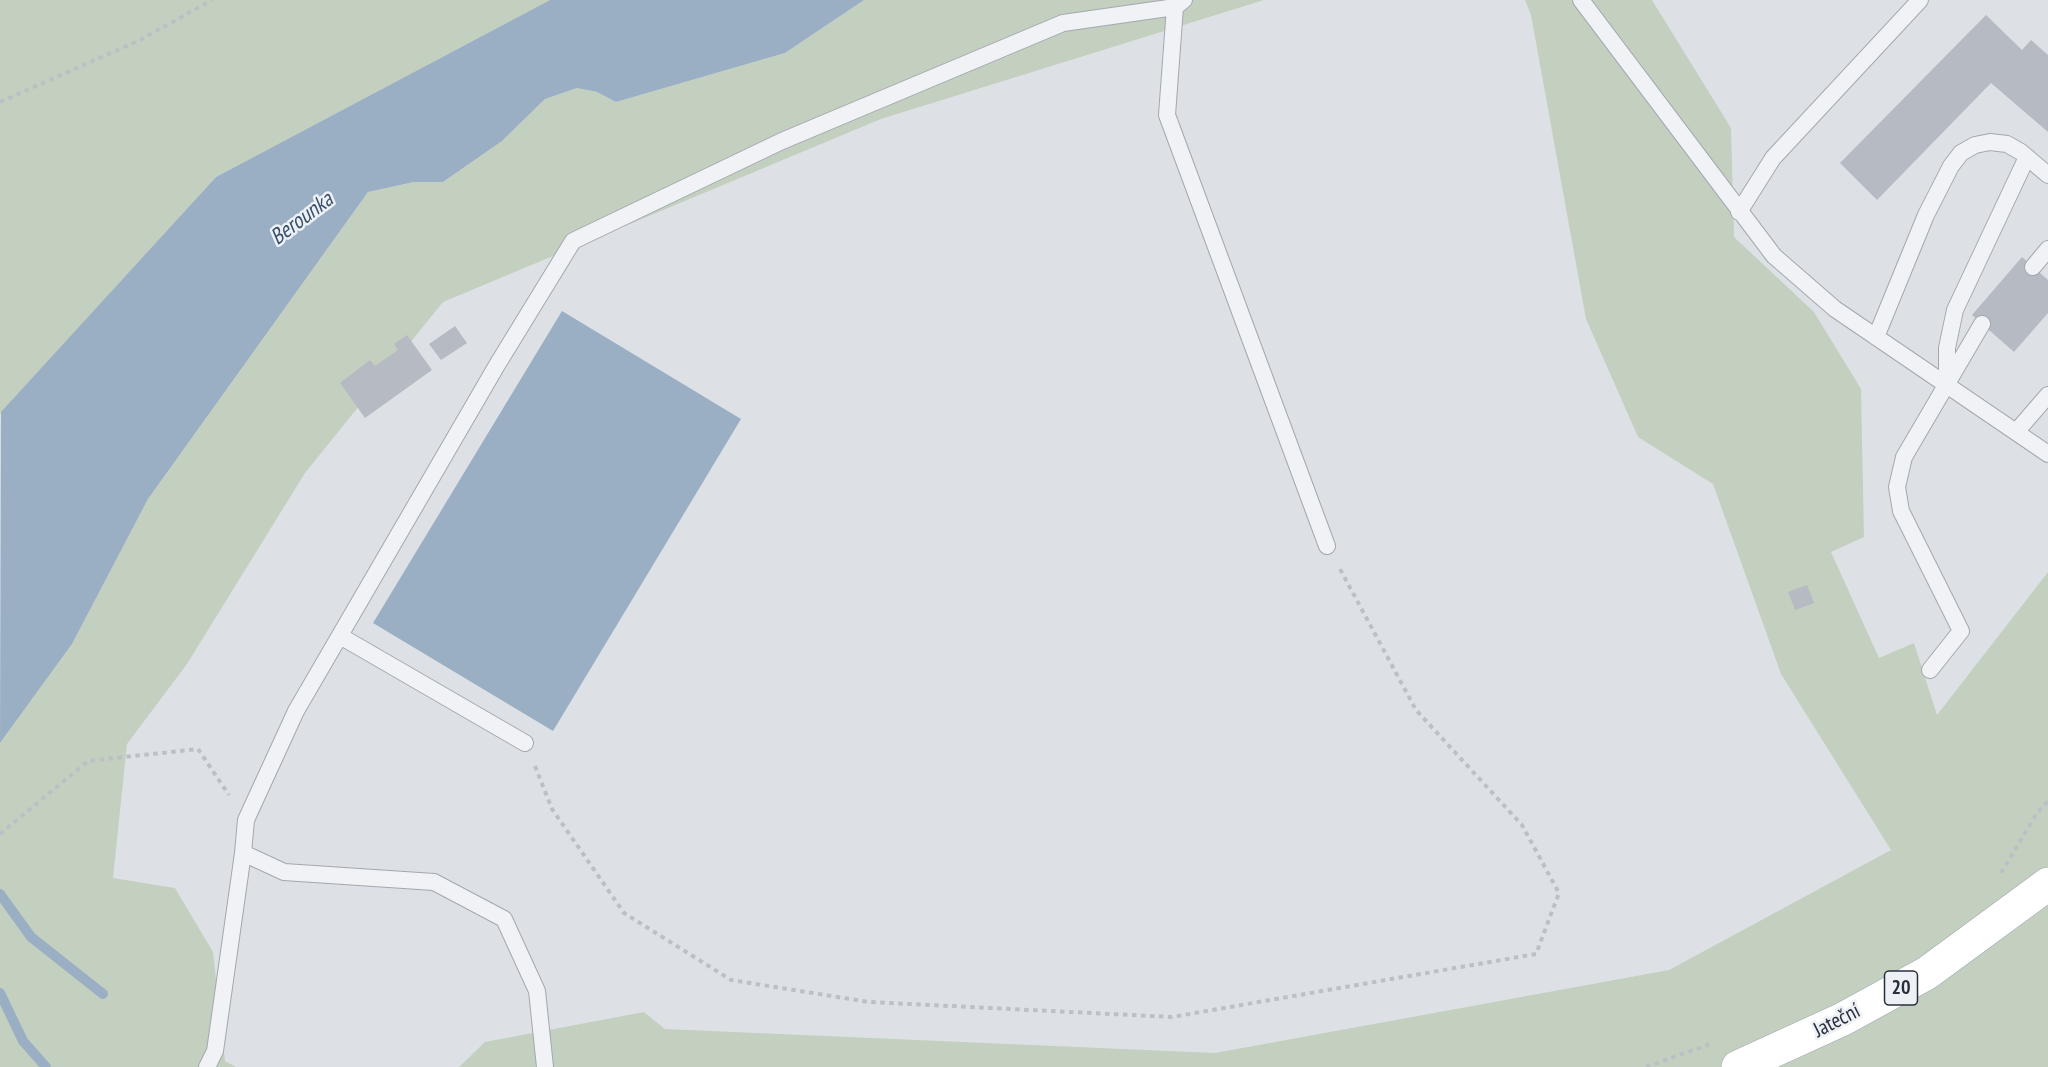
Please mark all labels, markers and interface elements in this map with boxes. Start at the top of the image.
water label: Berounka [265,187,339,251]
road number: 20 [1884,971,1918,1005]
street label: Jateční [1810,999,1864,1043]

